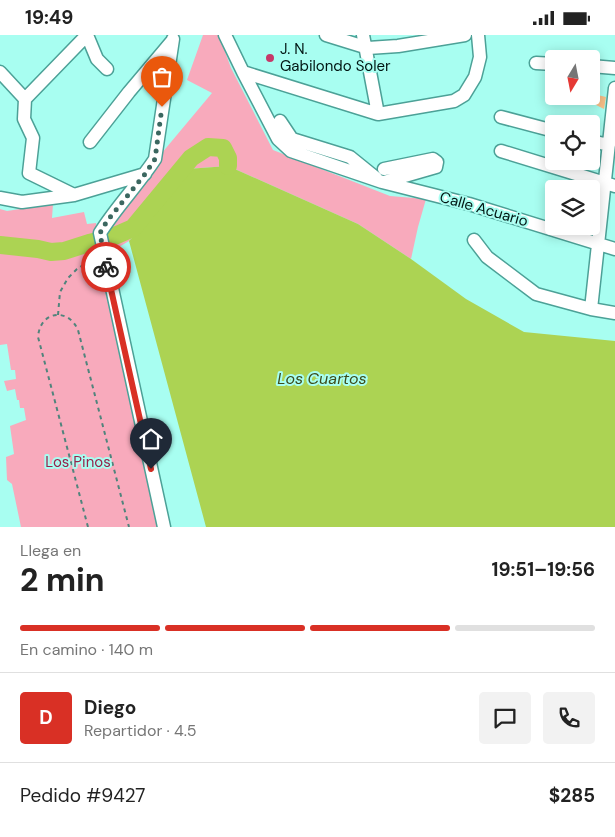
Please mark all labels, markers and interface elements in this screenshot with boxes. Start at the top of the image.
text: 19:49 [25,5,73,30]
place label: J. N. Gabilondo Soler [280,39,391,76]
north arrow [545,50,600,105]
map controls [545,50,600,235]
marker: J. N. Gabilondo Soler [264,52,276,64]
pin [141,56,183,107]
icon: bag [148,63,176,91]
button: locate [545,115,600,170]
button: layers [545,180,600,235]
street label: Calle Acuario [437,187,531,231]
courier [81,242,131,292]
icon: bike [92,253,120,281]
water label: Los Cuartos [277,368,367,389]
pin [130,418,172,469]
icon: home [137,425,165,453]
park label: Los Pinos [45,452,111,472]
text: Llega en [20,540,81,561]
text: 19:51–19:56 [492,557,595,582]
text: 2 min [20,559,105,601]
text: En camino · 140 m [20,639,153,660]
button: chat [479,692,531,744]
button: phone [543,692,595,744]
text: Diego [84,695,136,720]
text: D [39,705,53,730]
text: Repartidor · 4.5 [84,720,197,741]
text: Pedido #9427 [20,783,145,808]
text: $285 [549,783,595,808]

